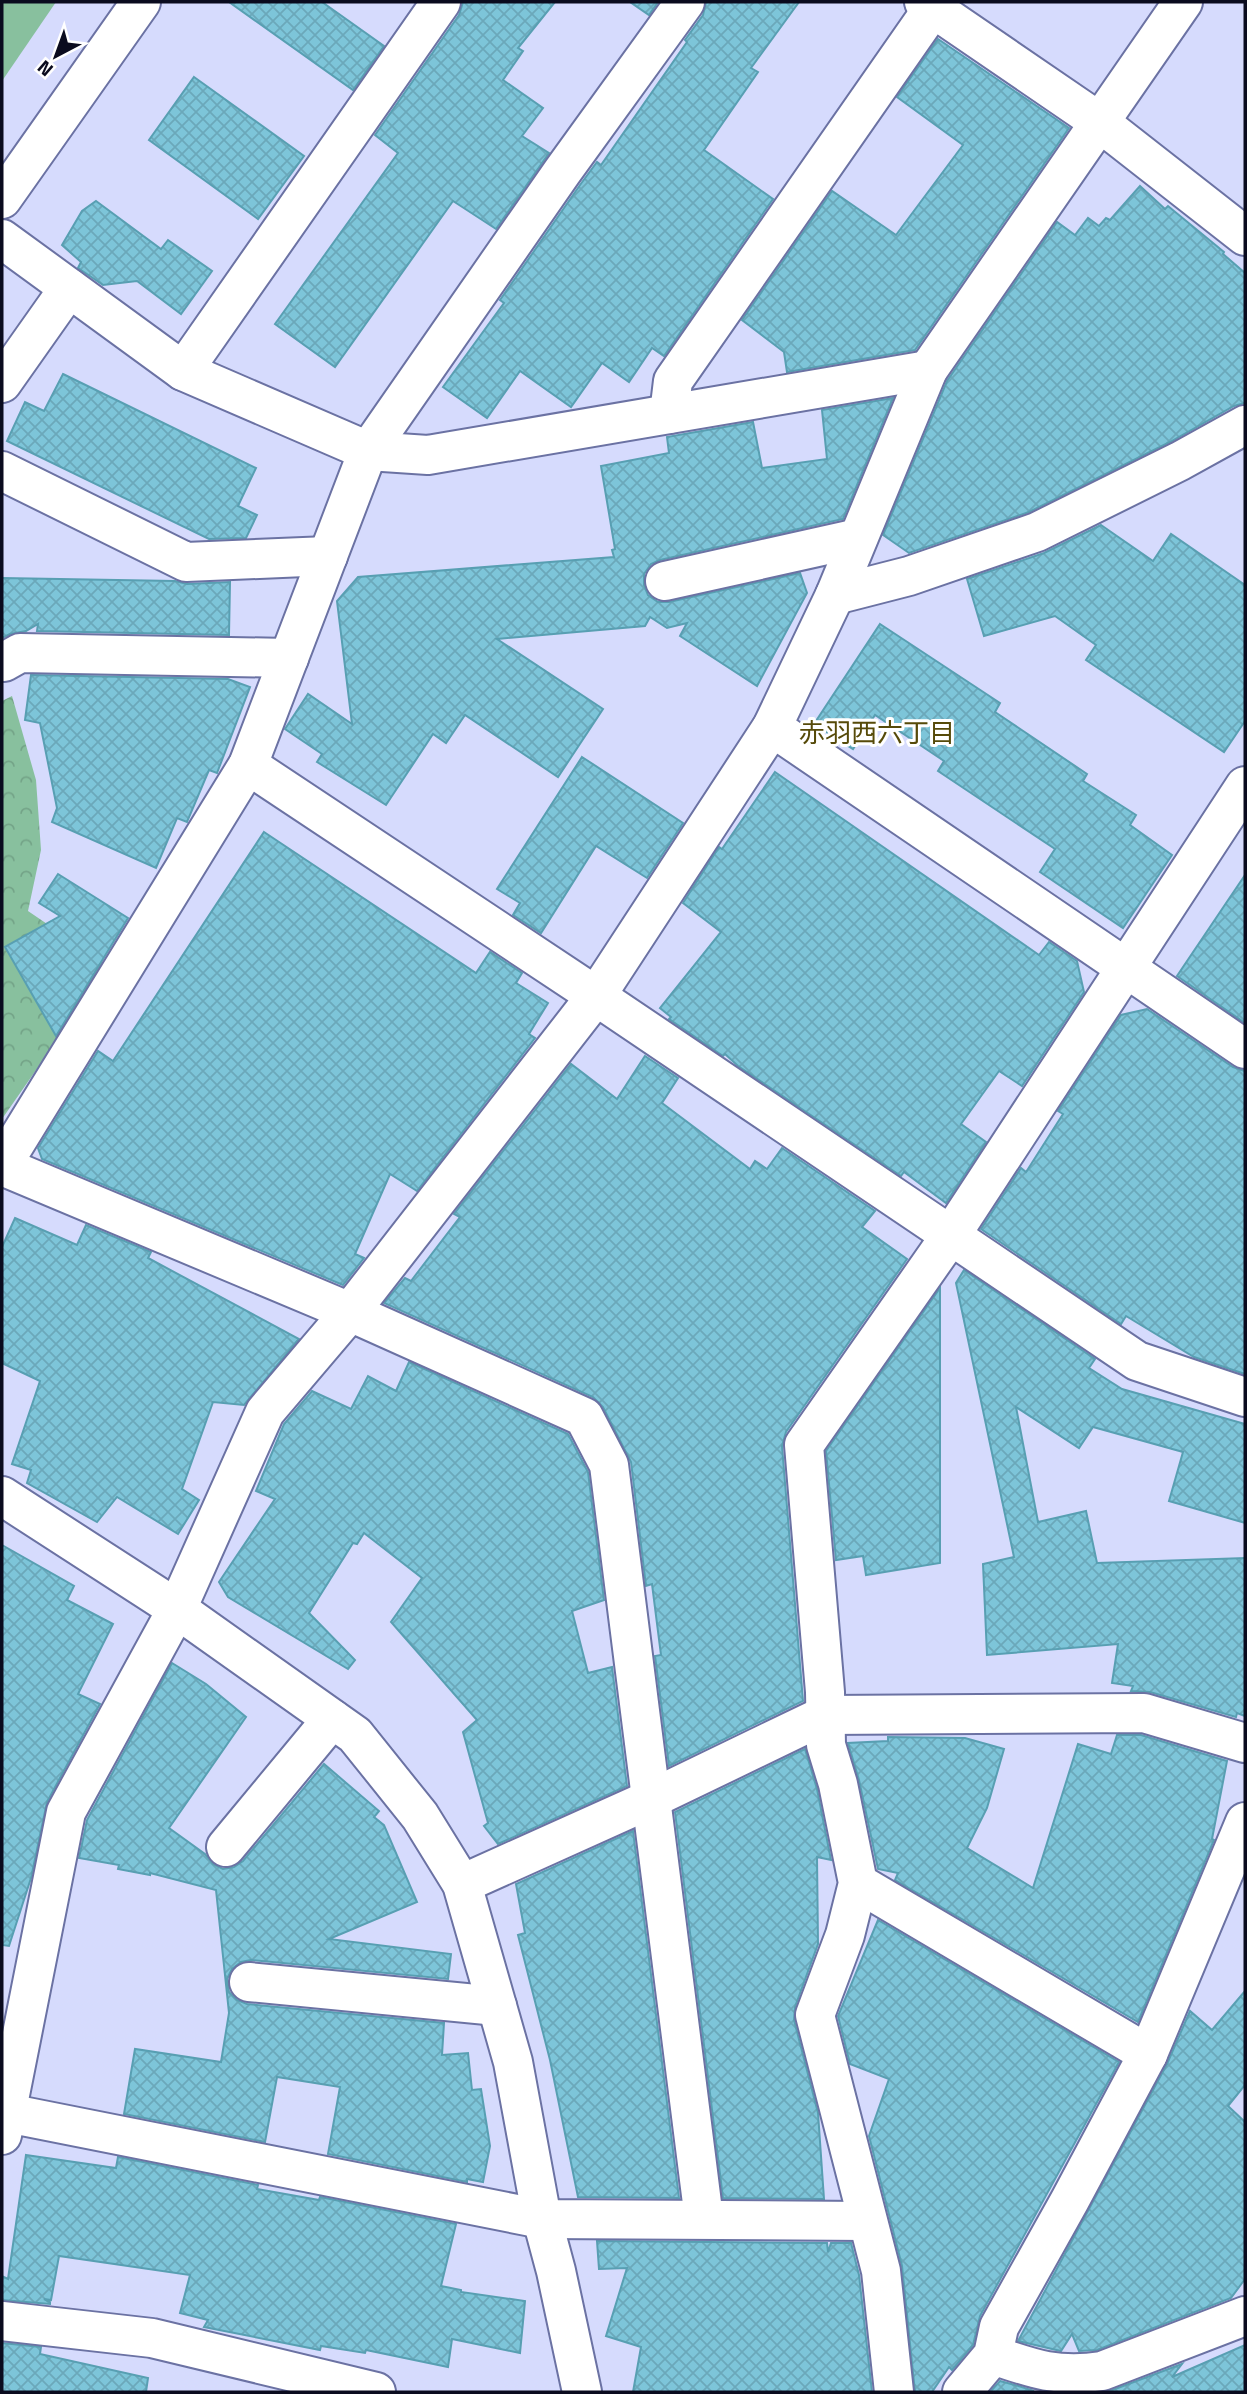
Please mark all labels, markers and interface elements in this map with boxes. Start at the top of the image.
north arrow [21,21,91,91]
text: N [30,54,59,84]
district label: 赤羽西六丁目 [799,713,955,752]

